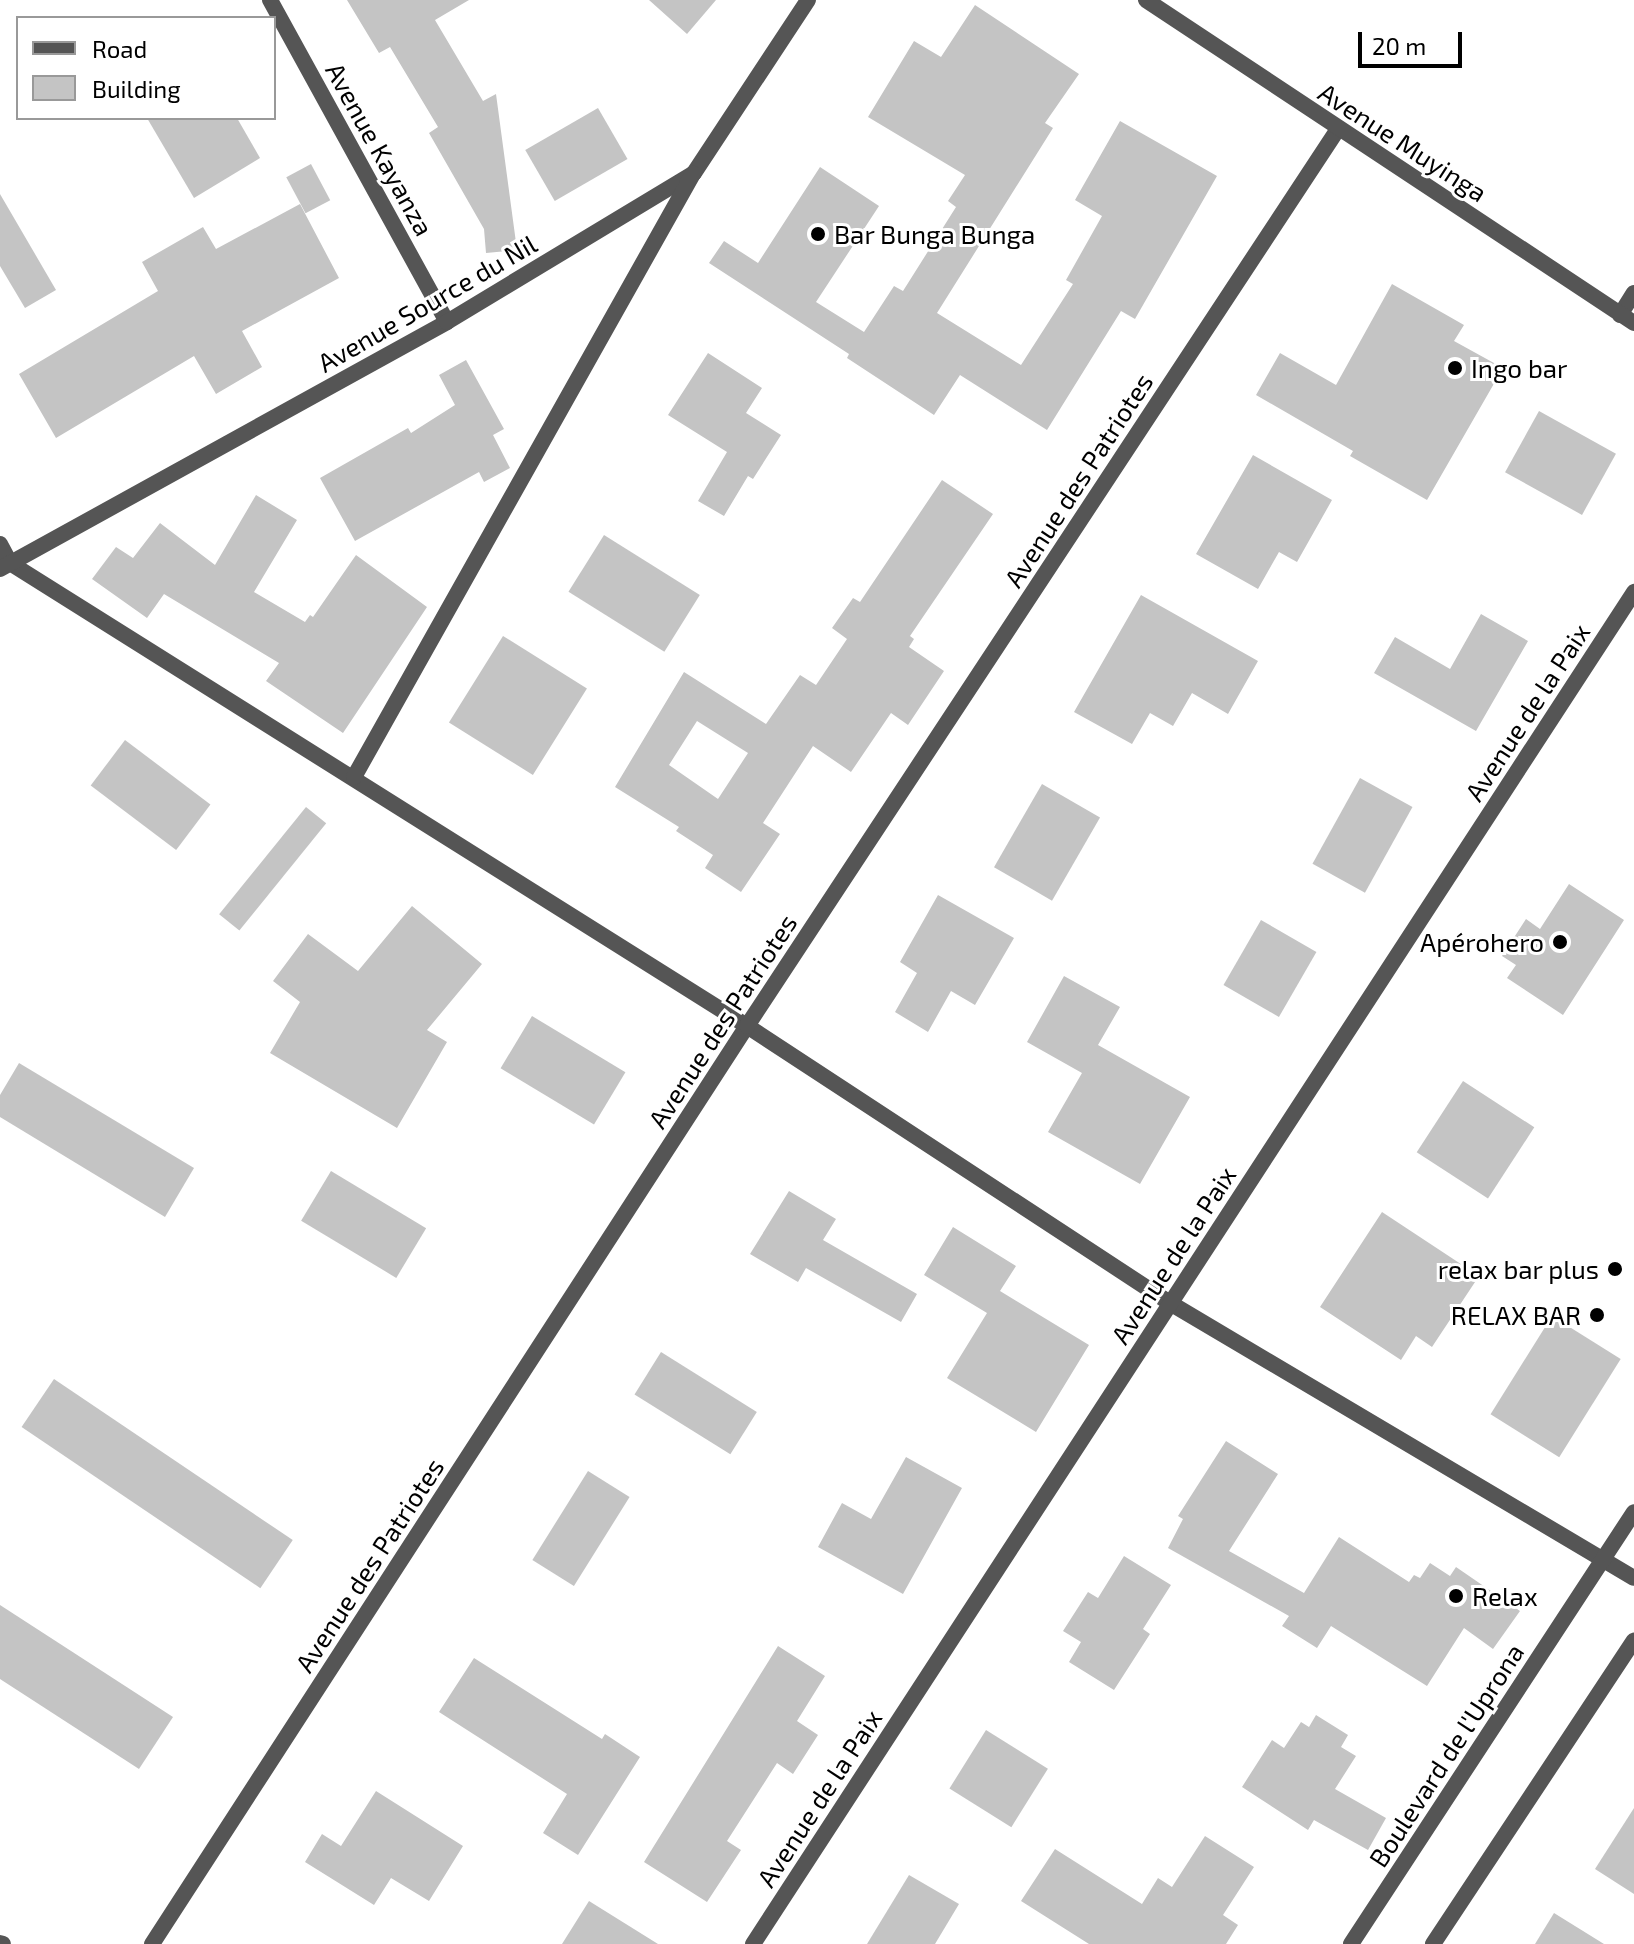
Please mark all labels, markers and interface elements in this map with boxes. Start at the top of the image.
legend [16,16,276,120]
scale bar [1362,16,1466,66]
text: 20 m [1372,31,1426,60]
text: Road [92,34,147,63]
street label: Avenue Kayanza [320,57,440,241]
text: Building [92,74,181,103]
street label: Avenue Muyinga [1313,76,1493,208]
place label: Bar Bunga Bunga [834,218,1036,250]
marker: Bar Bunga Bunga [809,225,827,243]
street label: Avenue Source du Nil [312,228,542,378]
place label: Ingo bar [1471,352,1567,384]
marker: Ingo bar [1446,359,1464,377]
street label: Avenue des Patriotes [997,367,1159,593]
street label: Avenue de la Paix [1458,618,1596,806]
street label: Avenue des Patriotes [641,908,803,1134]
place label: Apérohero [1420,926,1544,958]
marker: Apérohero [1551,933,1569,951]
street label: Avenue de la Paix [1104,1161,1242,1349]
place label: relax bar plus [1437,1253,1599,1285]
marker: relax bar plus [1606,1260,1624,1278]
place label: RELAX BAR [1451,1299,1581,1331]
marker: RELAX BAR [1588,1306,1606,1324]
street label: Avenue des Patriotes [288,1452,450,1678]
place label: Relax [1472,1580,1538,1612]
marker: Relax [1447,1587,1465,1605]
street label: Boulevard de l'Uprona [1362,1637,1530,1873]
street label: Avenue de la Paix [750,1704,888,1892]

